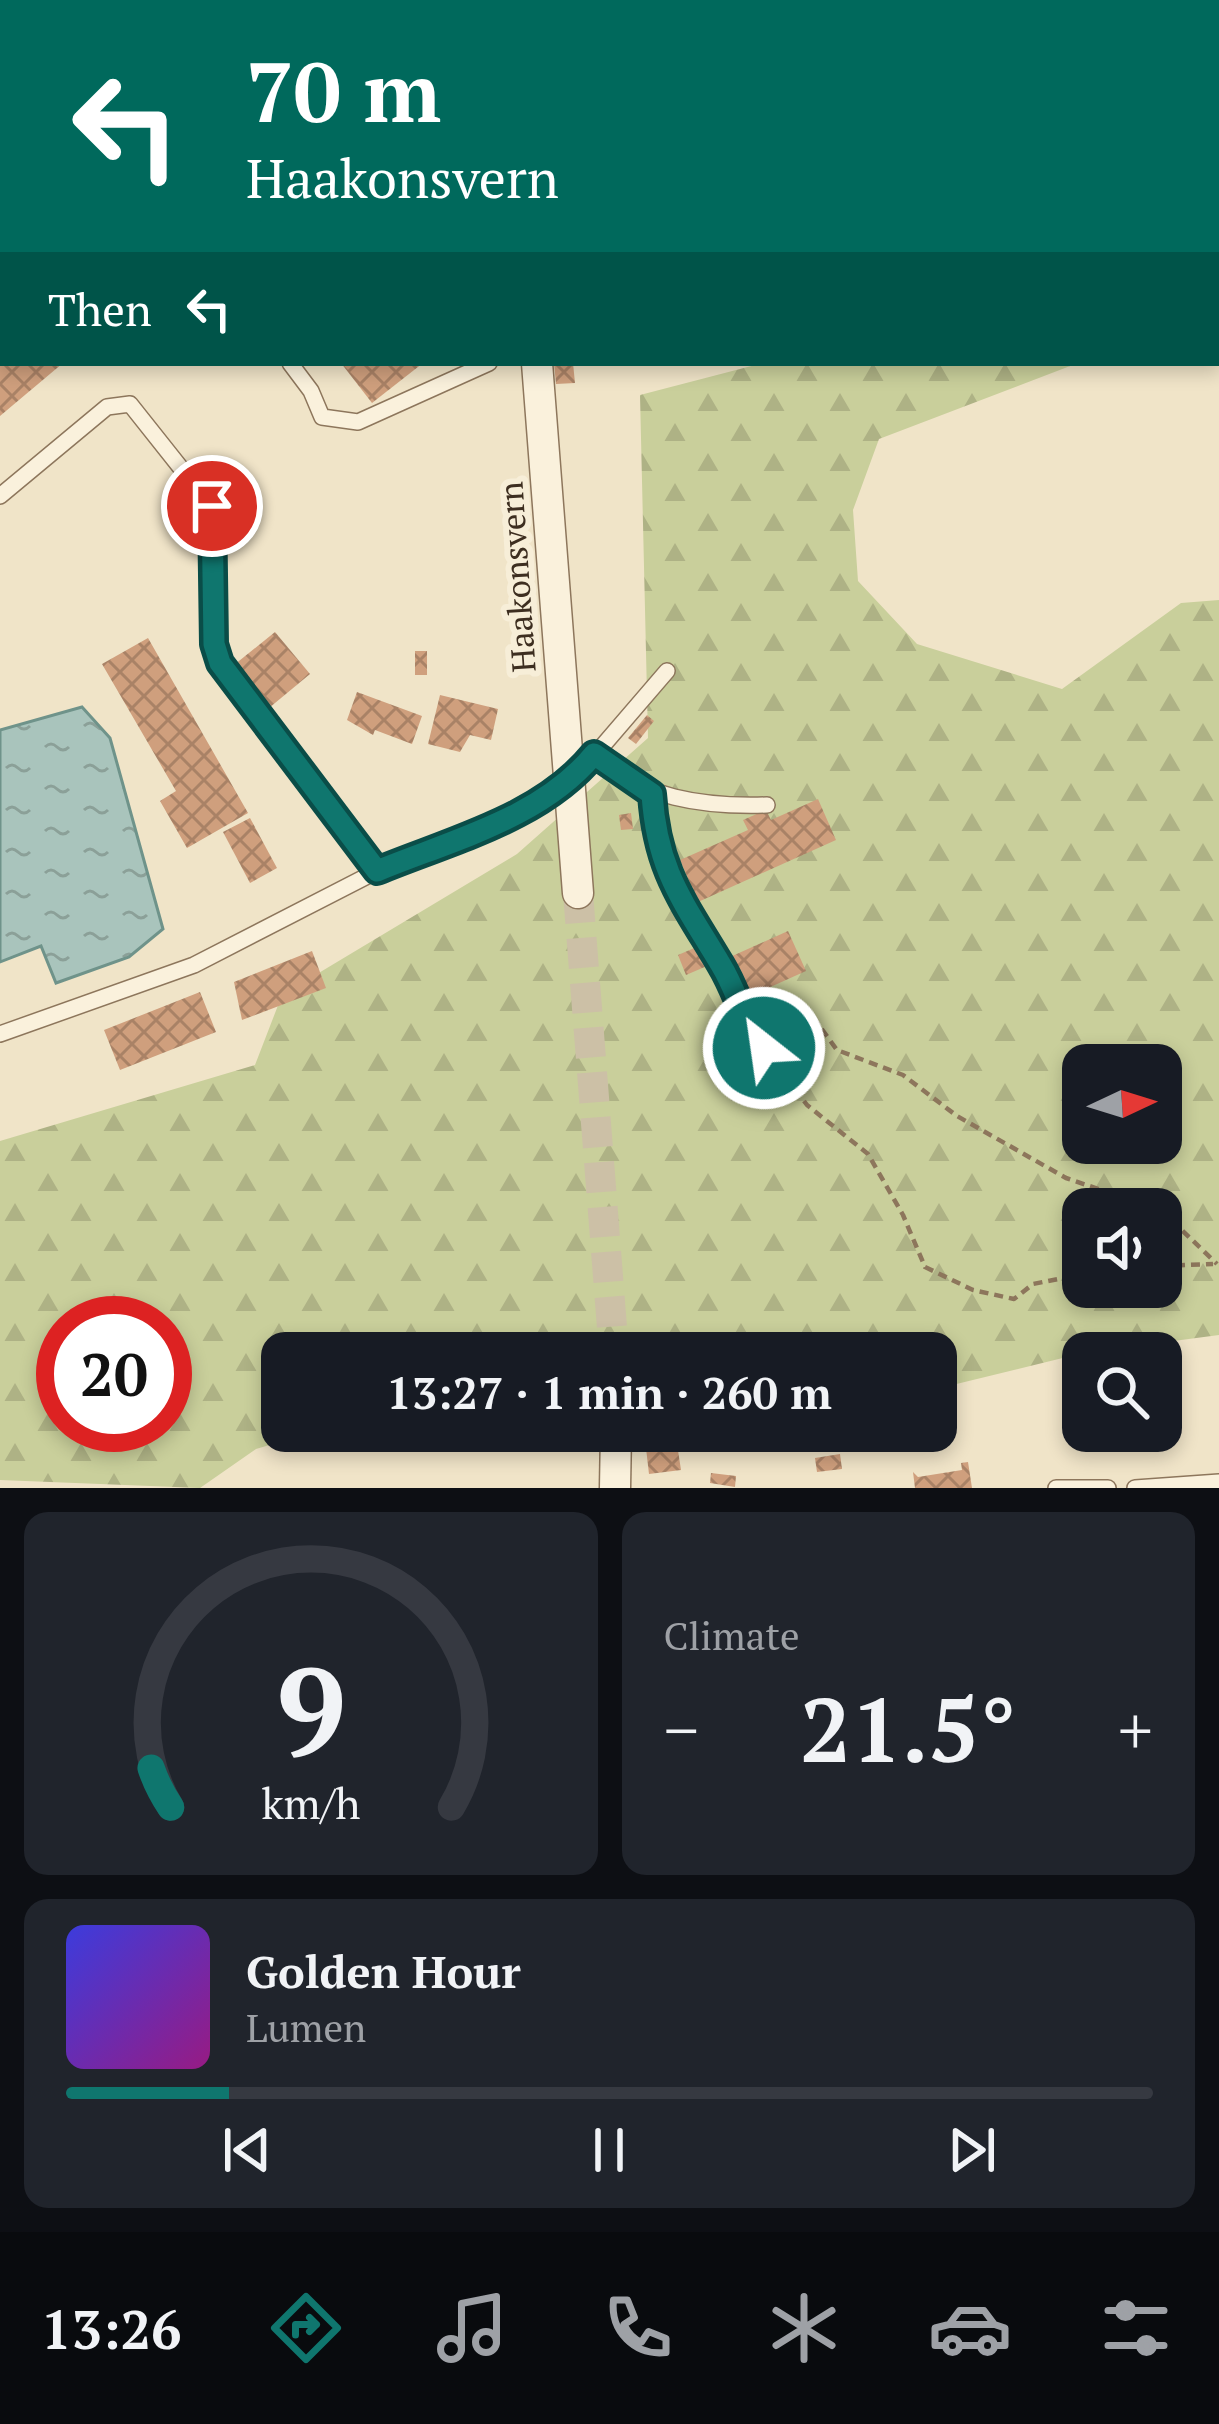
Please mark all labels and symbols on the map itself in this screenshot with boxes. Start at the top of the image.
pin [161,455,263,557]
street label: Haakonsvern [488,480,545,674]
position arrow [701,985,827,1111]
north arrow [1062,1044,1182,1164]
speed limit sign: 20 [36,1296,192,1452]

